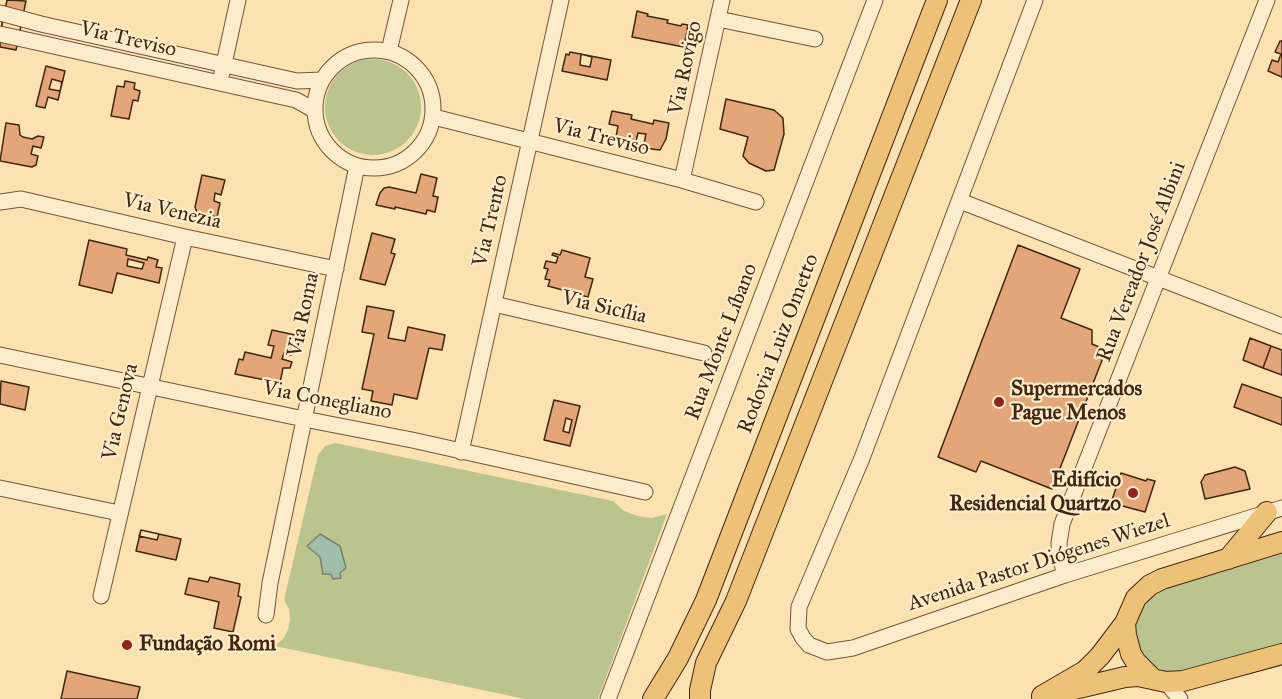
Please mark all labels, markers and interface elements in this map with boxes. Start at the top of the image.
street label: Via Treviso [77,17,179,63]
street label: Via Rovigo [664,19,708,117]
street label: Via Treviso [550,114,652,162]
street label: Rua Vereador José Albini [1092,158,1192,366]
street label: Via Trento [468,173,514,269]
street label: Via Venezia [120,188,224,236]
street label: Rodovia Luiz Ometto [733,251,825,437]
street label: Rua Monte Líbano [681,260,763,424]
street label: Via Roma [283,271,325,359]
street label: Via Sicília [559,286,649,330]
street label: Via Genova [98,361,144,463]
street label: Via Conegliano [260,376,394,426]
place label: Supermercados Pague Menos [1011,377,1142,427]
marker: Supermercados Pague Menos [992,395,1006,409]
place label: Edifício Residencial Quartzo [949,468,1121,518]
marker: Edifício Residencial Quartzo [1126,486,1140,500]
street label: Avenida Pastor Diógenes Wiezel [905,509,1173,617]
place label: Fundação Romi [139,632,276,658]
marker: Fundação Romi [120,638,134,652]

